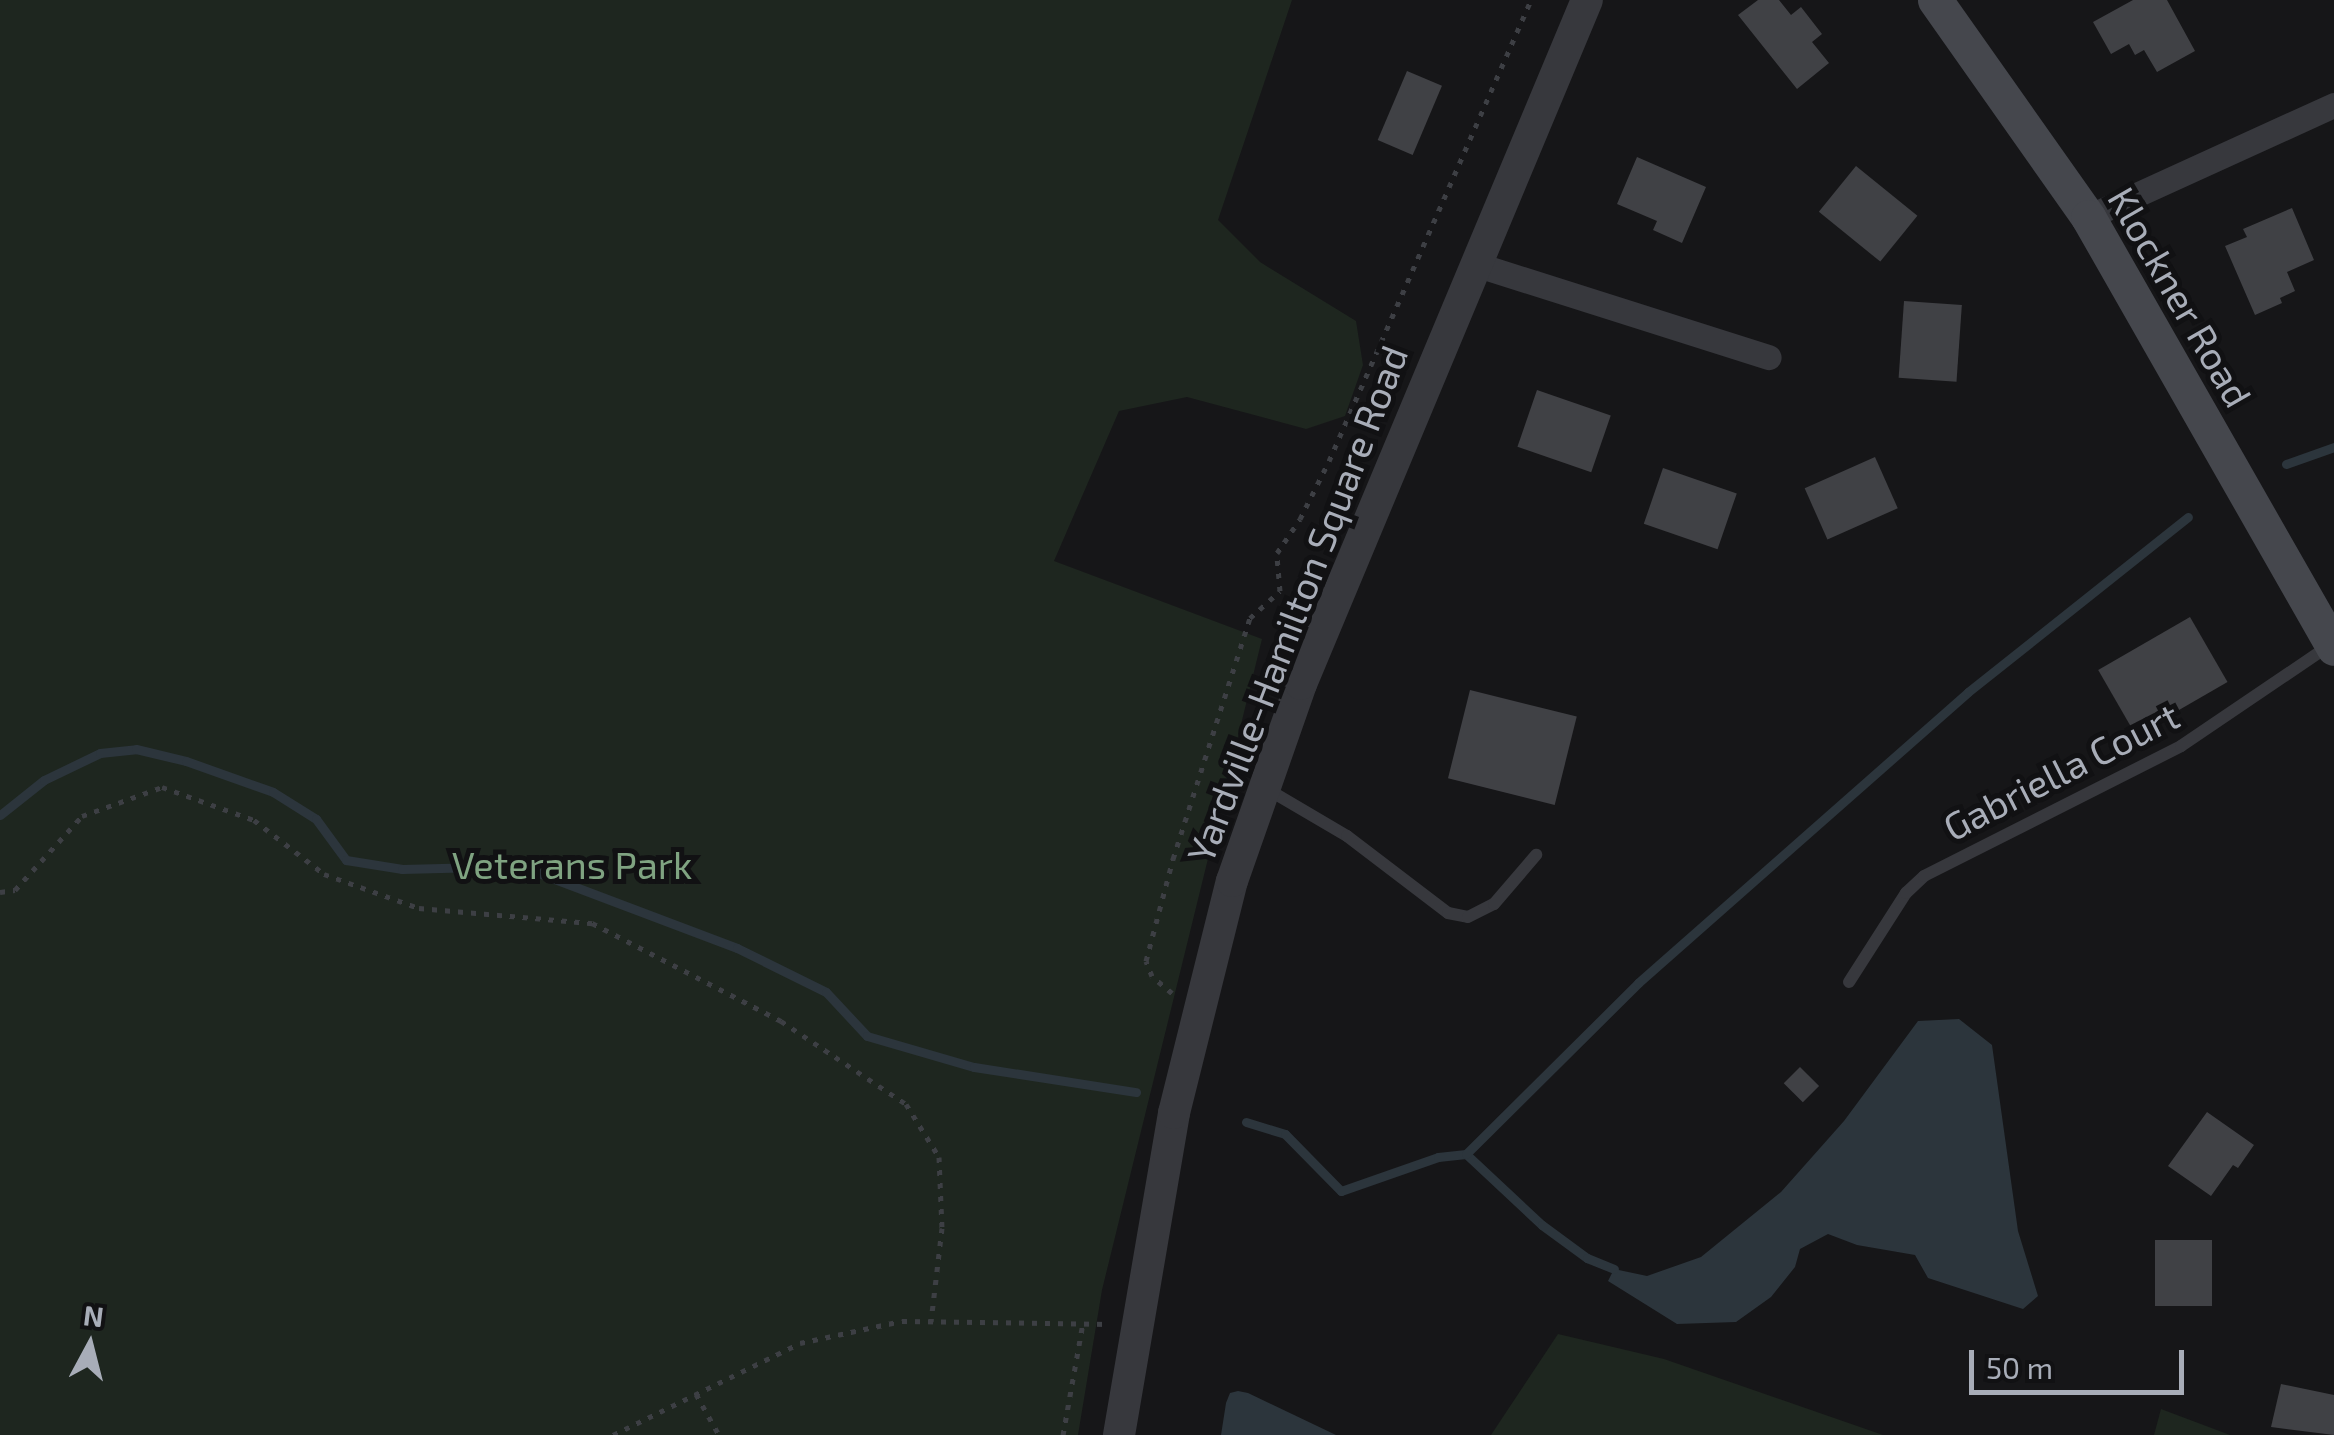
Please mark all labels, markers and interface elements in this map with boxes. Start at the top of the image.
street label: Klockner Road [2099,179,2261,415]
street label: Yardville-Hamilton Square Road [1177,339,1417,869]
street label: Gabriella Court [1936,692,2186,850]
park label: Veterans Park [452,842,692,888]
north arrow [40,1295,140,1395]
text: N [82,1297,106,1333]
scale bar [1974,1330,2189,1392]
text: 50 m [1986,1349,2053,1385]

